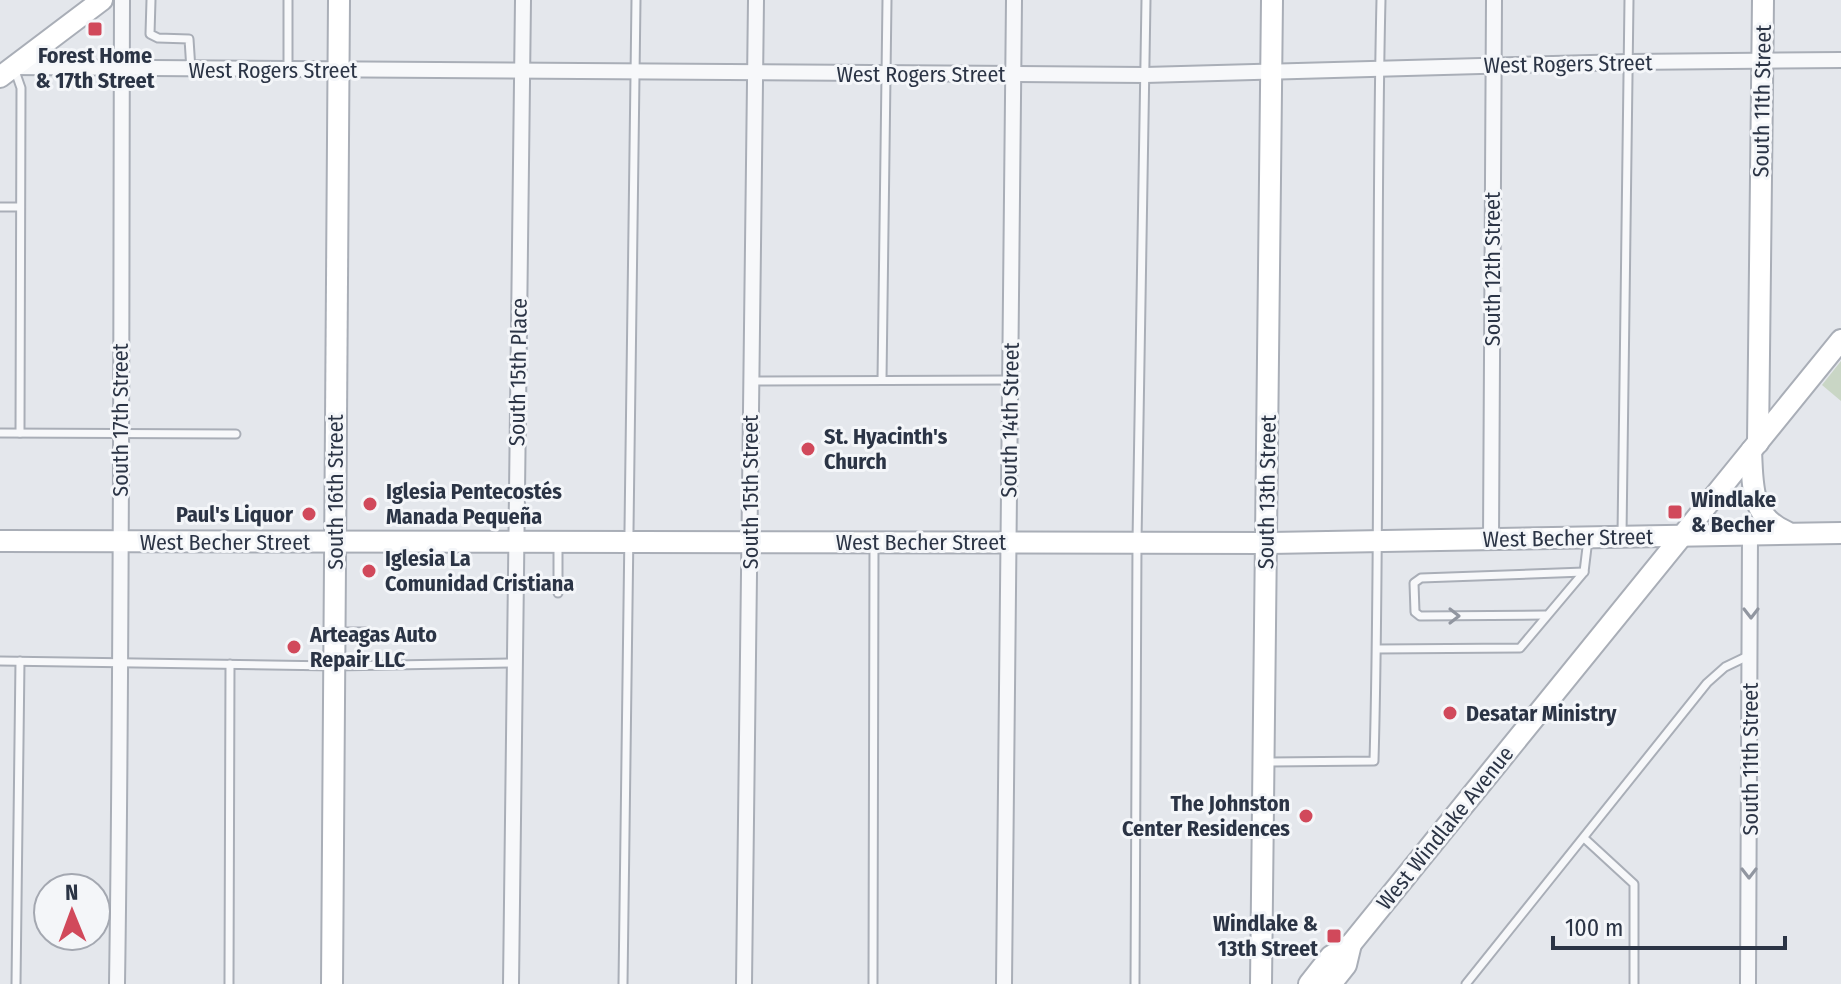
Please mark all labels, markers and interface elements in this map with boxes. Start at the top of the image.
marker: Forest Home & 17th Street [86,20,104,38]
street label: South 11th Street [1747,24,1777,178]
place label: Forest Home & 17th Street [36,42,155,94]
street label: West Rogers Street [1483,49,1654,79]
street label: West Rogers Street [188,57,358,84]
street label: West Rogers Street [836,61,1006,88]
street label: South 12th Street [1479,191,1506,346]
street label: South 15th Place [503,298,533,446]
street label: South 14th Street [995,341,1025,498]
street label: South 17th Street [107,342,134,497]
street label: South 16th Street [322,413,349,570]
street label: South 15th Street [737,414,764,569]
street label: South 13th Street [1252,414,1282,569]
place label: St. Hyacinth's Church [824,423,948,475]
marker: St. Hyacinth's Church [799,440,817,458]
place label: Iglesia Pentecostés Manada Pequeña [386,478,562,530]
place label: Windlake & Becher [1691,486,1776,538]
marker: Iglesia Pentecostés Manada Pequeña [361,495,379,513]
place label: Paul's Liquor [176,501,294,528]
marker: Windlake & Becher [1666,503,1684,521]
marker: Paul's Liquor [300,505,318,523]
street label: West Becher Street [1482,523,1654,553]
street label: West Becher Street [140,529,311,556]
street label: West Becher Street [836,529,1007,556]
place label: Iglesia La Comunidad Cristiana [385,545,574,597]
marker: Iglesia La Comunidad Cristiana [360,562,378,580]
one-way arrow [1448,607,1461,625]
one-way arrow [1742,607,1760,620]
place label: Arteagas Auto Repair LLC [309,621,437,673]
marker: Arteagas Auto Repair LLC [285,638,303,656]
street label: South 11th Street [1737,682,1764,835]
place label: Desatar Ministry [1466,700,1617,727]
marker: Desatar Ministry [1441,704,1459,722]
street label: West Windlake Avenue [1371,741,1519,915]
place label: The Johnston Center Residences [1122,790,1290,842]
marker: The Johnston Center Residences [1297,807,1315,825]
one-way arrow [1740,867,1758,880]
north arrow [32,872,112,952]
text: N [65,879,78,906]
scale bar [1553,900,1785,950]
place label: Windlake & 13th Street [1213,910,1318,962]
text: 100 m [1565,914,1623,942]
marker: Windlake & 13th Street [1325,927,1343,945]

